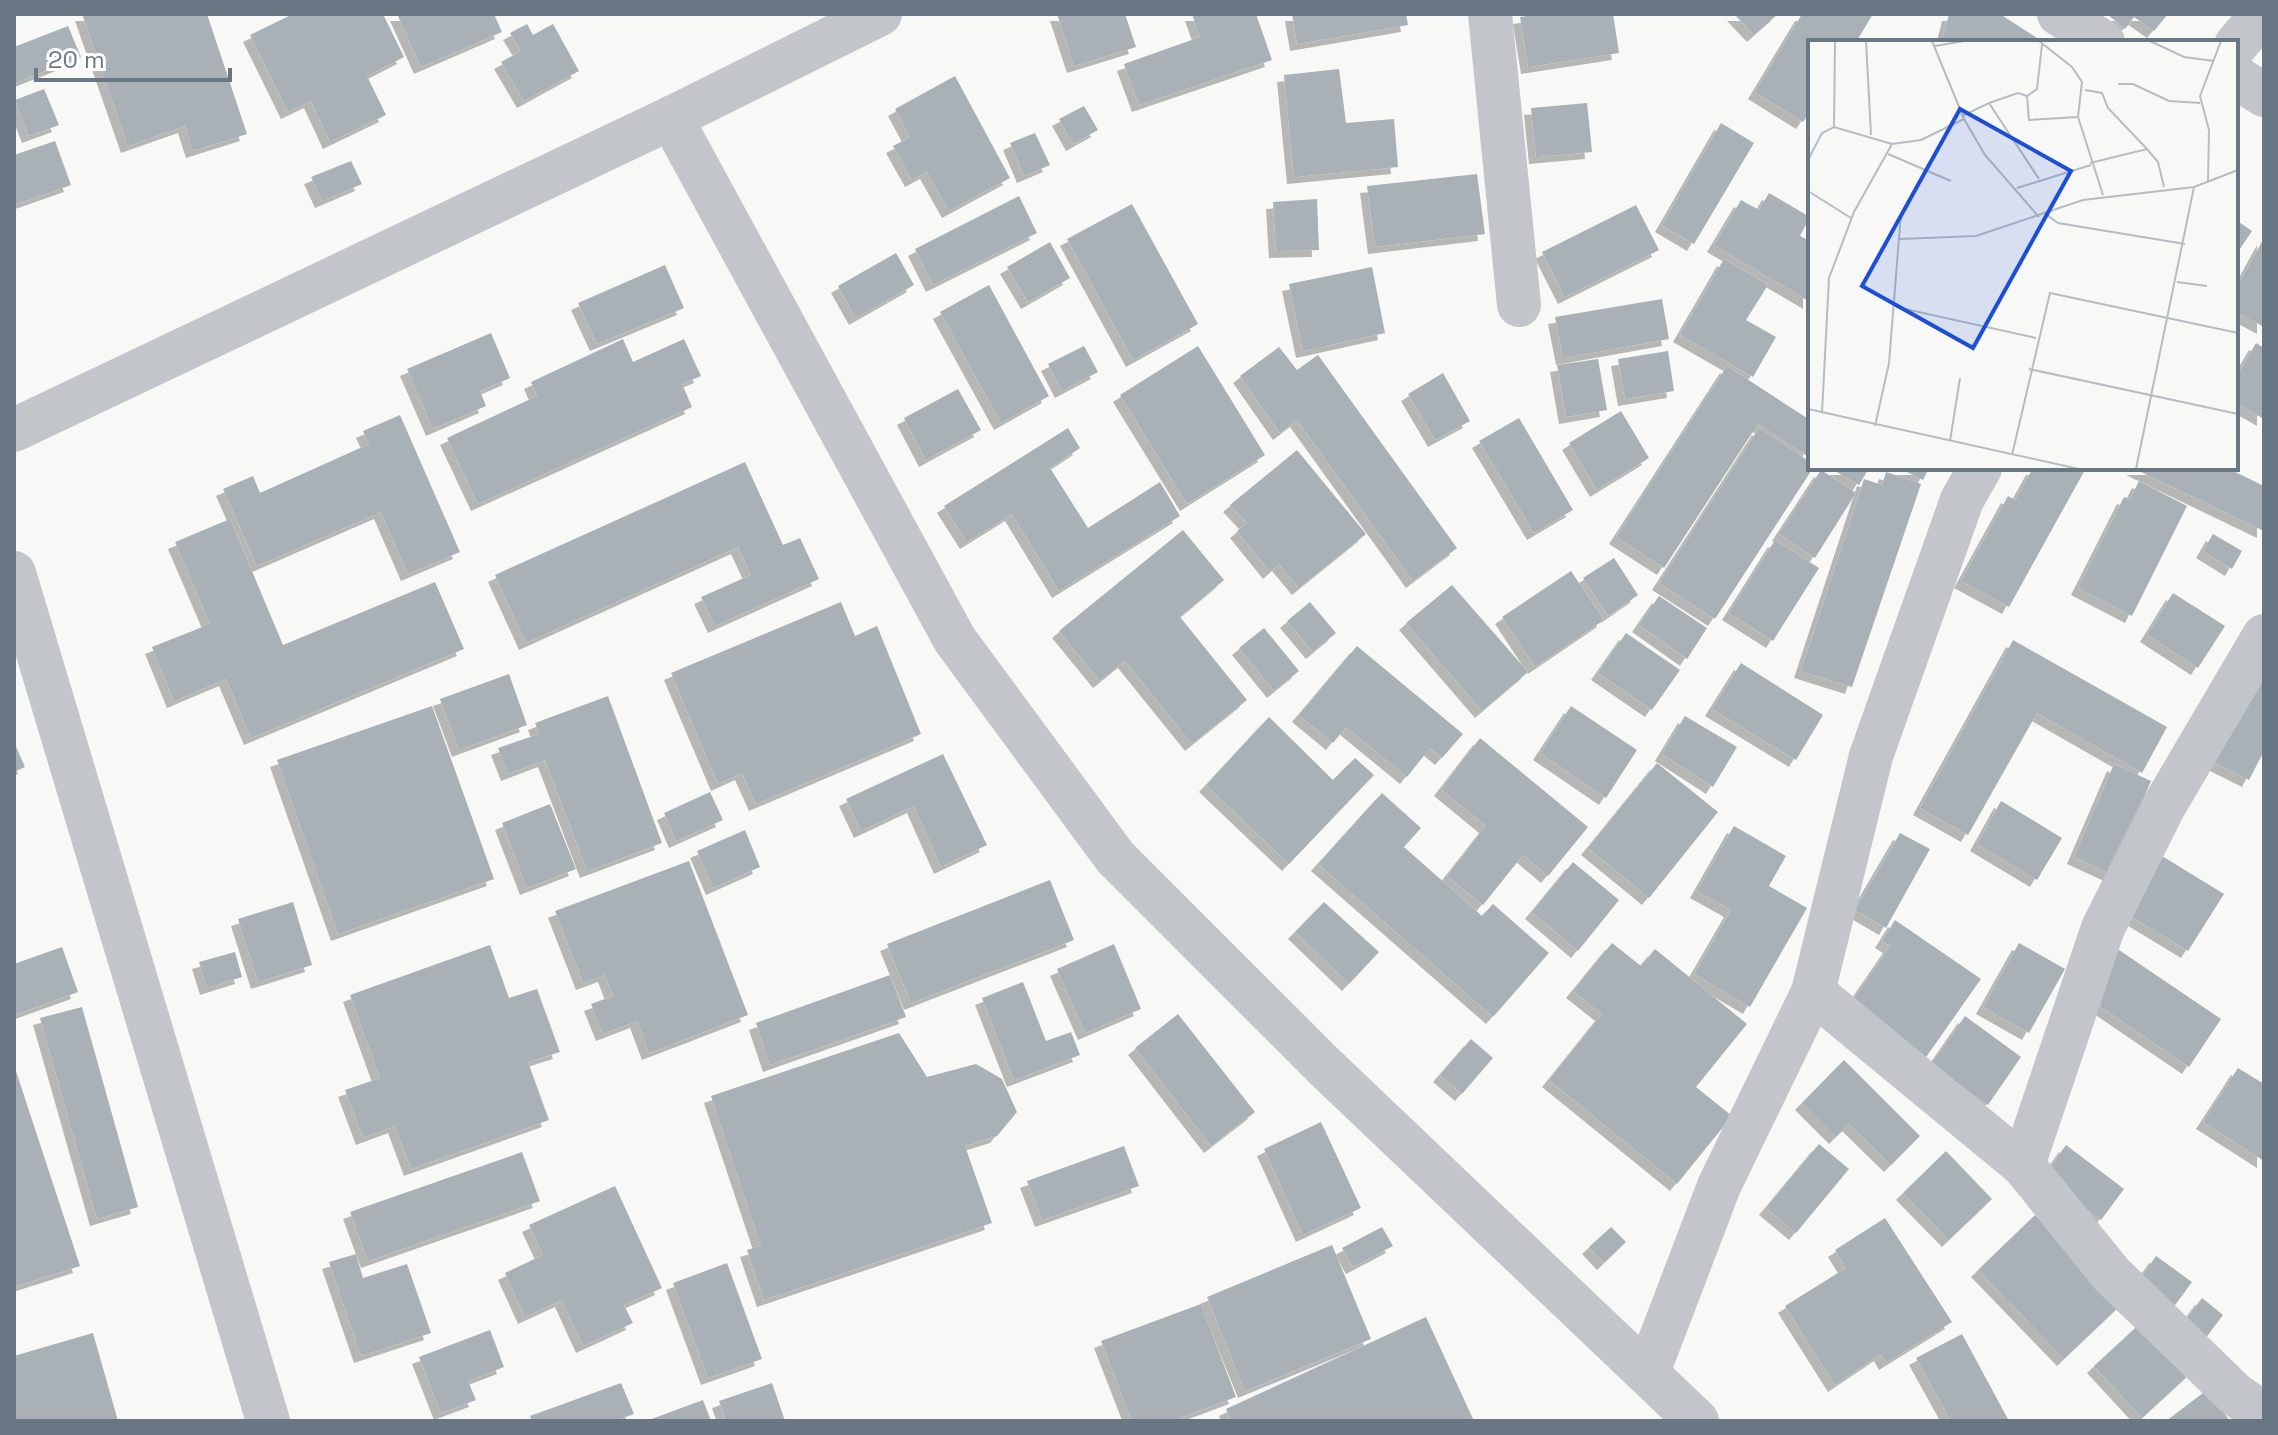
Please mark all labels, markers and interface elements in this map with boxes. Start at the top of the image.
scale bar [36,32,230,82]
inset map [1808,40,2238,470]
text: 20 m [48,44,105,75]

